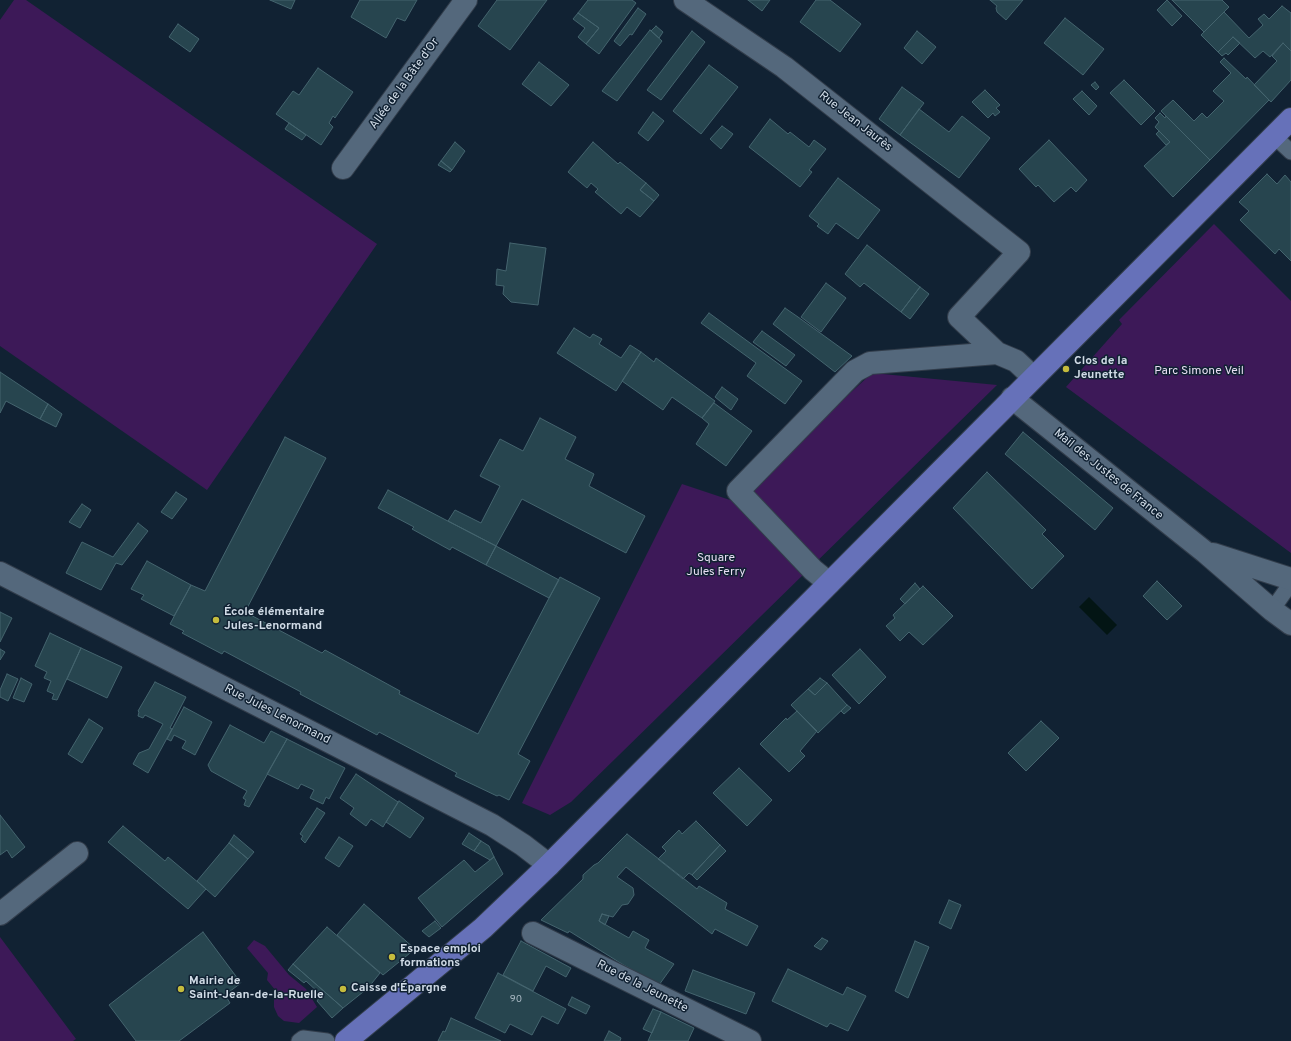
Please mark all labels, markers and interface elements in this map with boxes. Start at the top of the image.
street label: Allée de la Bâte d'Or [367,36,443,132]
street label: Rue Jean Jaurès [815,89,895,155]
place label: Clos de la Jeunette [1074,355,1128,383]
marker: Clos de la Jeunette [1061,364,1071,374]
park label: Parc Simone Veil [1154,365,1244,379]
street label: Mail des Justes de France [1050,426,1166,524]
park label: Square Jules Ferry [686,552,746,580]
place label: École élémentaire Jules-Lenormand [224,606,325,634]
marker: École élémentaire Jules-Lenormand [211,615,221,625]
street label: Rue Jules Lenormand [222,682,332,748]
place label: Espace emploi formations [400,943,481,971]
marker: Espace emploi formations [387,952,397,962]
street label: Rue de la Jeunette [594,958,690,1016]
place label: Mairie de Saint-Jean-de-la-Ruelle [189,975,324,1003]
place label: Caisse d'Épargne [351,982,447,996]
marker: Mairie de Saint-Jean-de-la-Ruelle [176,984,186,994]
marker: Caisse d'Épargne [338,984,348,994]
house number: 90 [510,994,522,1006]

